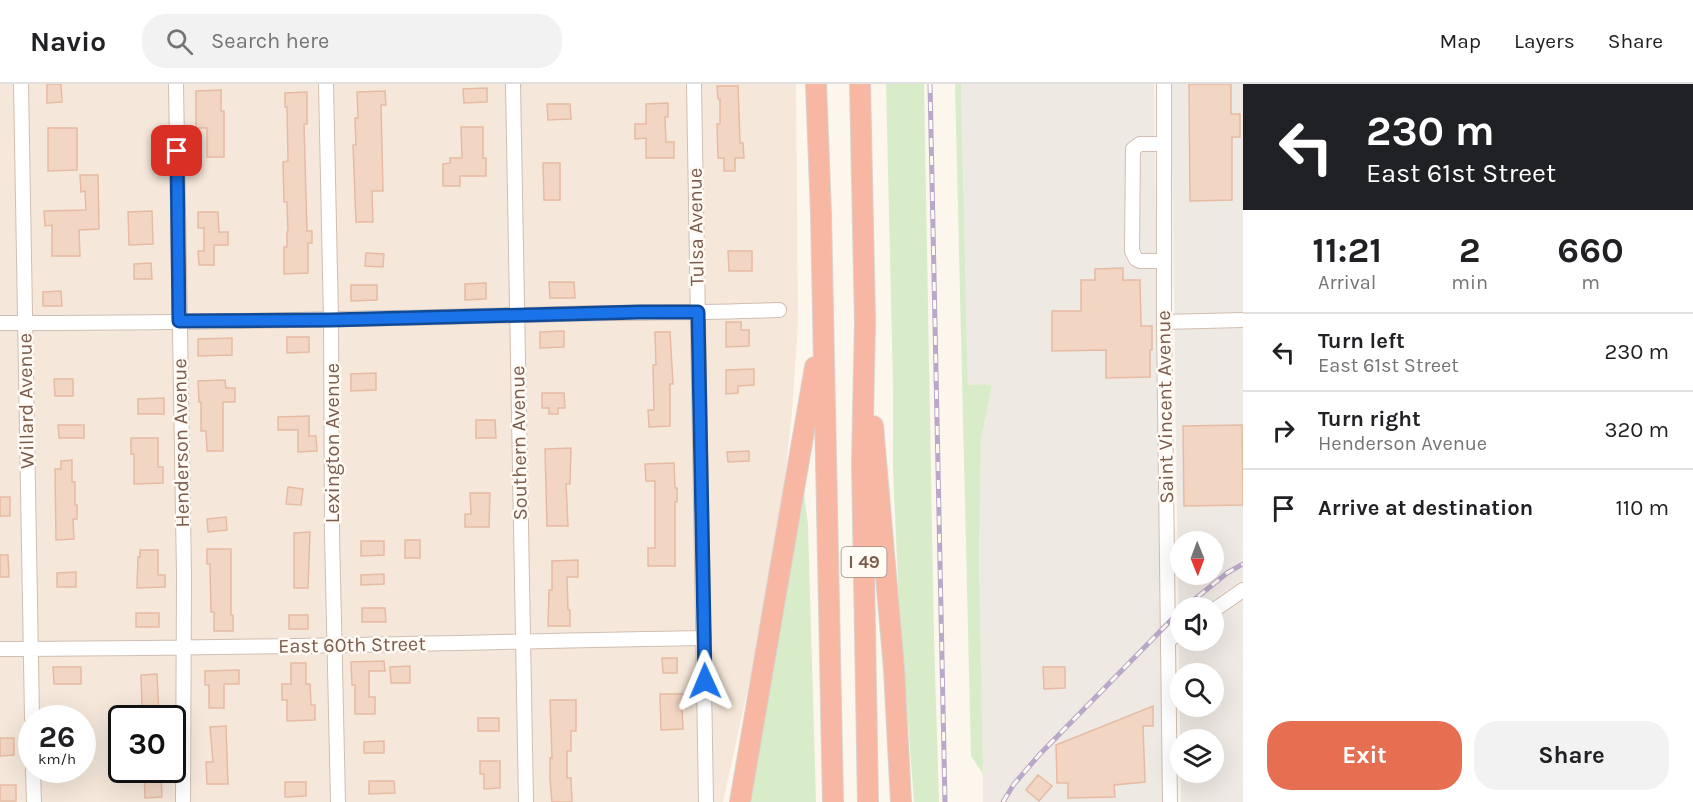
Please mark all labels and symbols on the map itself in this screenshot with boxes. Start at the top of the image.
pin [151,125,202,176]
street label: Tulsa Avenue [683,168,709,286]
street label: Saint Vincent Avenue [1152,310,1178,504]
street label: Willard Avenue [13,333,39,469]
street label: Henderson Avenue [168,358,194,528]
street label: Lexington Avenue [321,363,344,523]
street label: Southern Avenue [506,365,532,521]
north arrow [1170,531,1224,585]
road number: I 49 [842,547,886,577]
street label: East 60th Street [278,632,426,658]
position arrow [673,649,737,713]
speed limit sign: 30 [108,705,186,783]

